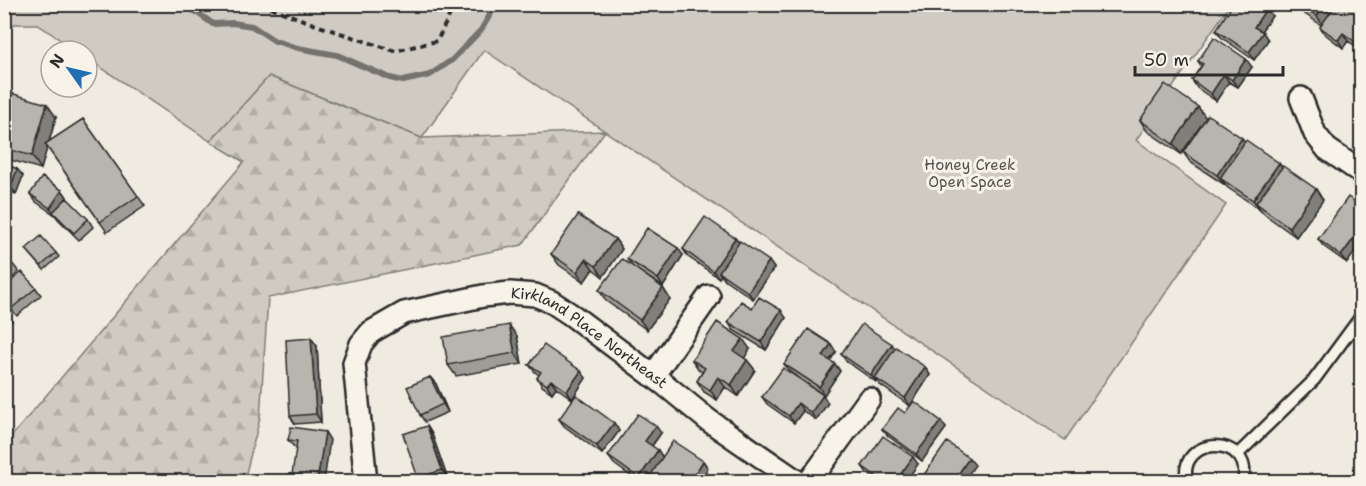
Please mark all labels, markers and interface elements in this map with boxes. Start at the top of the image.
north arrow [39,39,99,99]
scale bar [1135,39,1284,77]
text: 50 m [1144,48,1189,72]
text: N [45,50,69,72]
park label: Honey Creek Open Space [924,155,1016,192]
street label: Kirkland Place Northeast [510,283,671,393]

